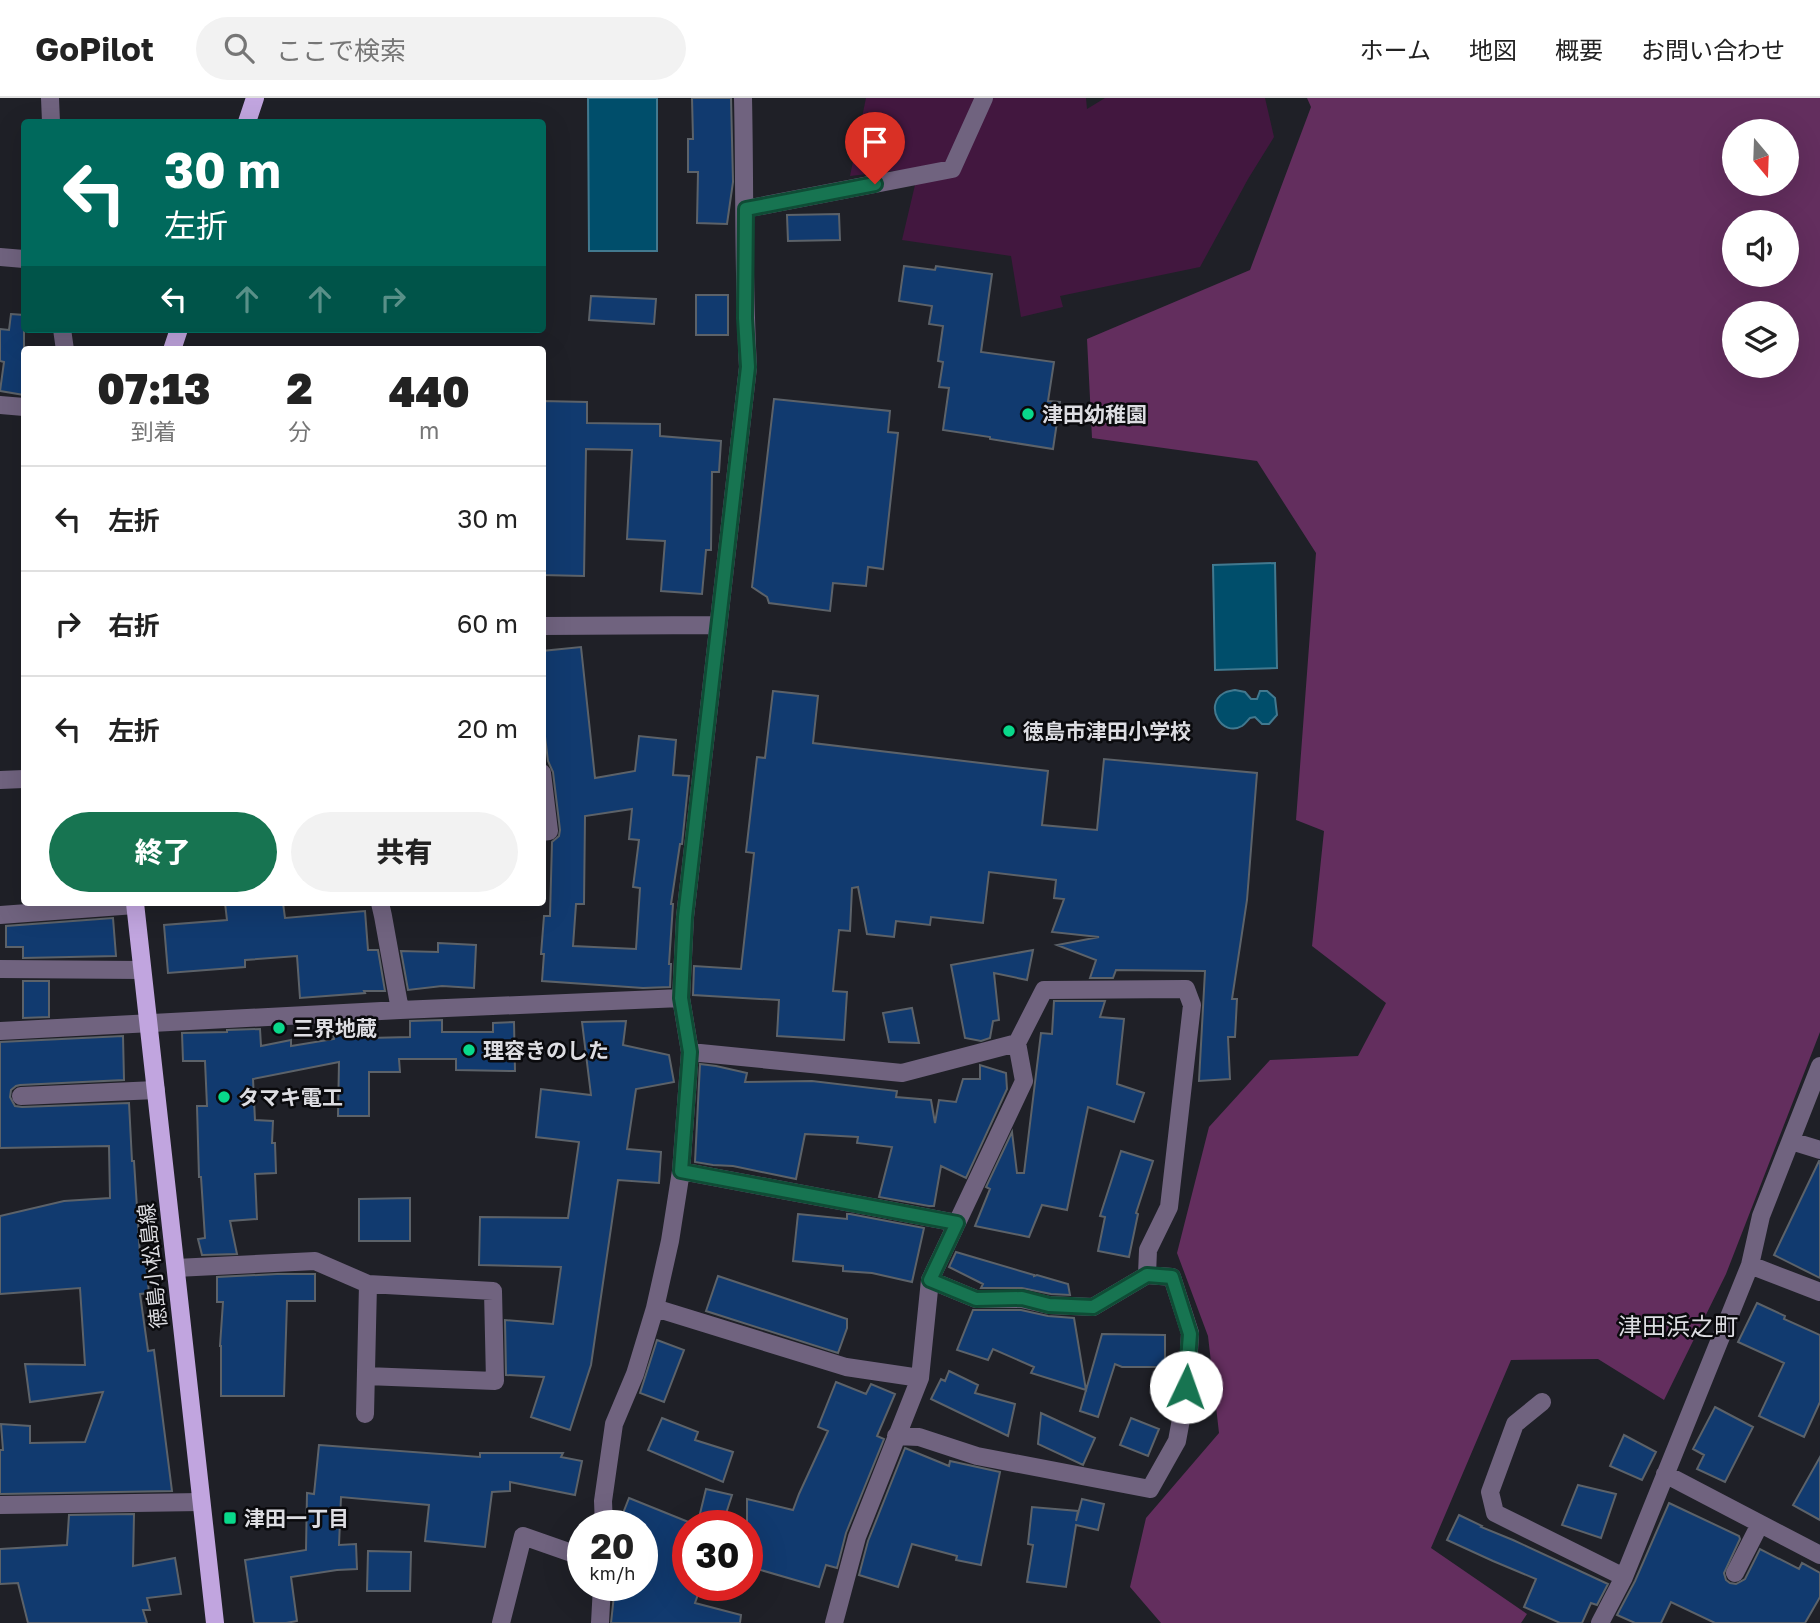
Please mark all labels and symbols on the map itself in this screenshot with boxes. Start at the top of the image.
pin [845,112,905,184]
north arrow [1722,119,1799,196]
place label: 津田幼稚園 [1042,401,1147,427]
marker: 津田幼稚園 [1020,406,1036,422]
place label: 徳島市津田小学校 [1023,718,1191,744]
marker: 徳島市津田小学校 [1001,723,1017,739]
place label: 三界地蔵 [293,1015,377,1041]
marker: 三界地蔵 [271,1020,287,1036]
place label: 理容きのした [483,1037,609,1063]
marker: 理容きのした [461,1042,477,1058]
place label: タマキ電工 [238,1084,343,1110]
marker: タマキ電工 [216,1089,232,1105]
street label: 徳島小松島線 [132,1202,172,1330]
district label: 津田浜之町 [1618,1311,1738,1340]
position arrow [1149,1350,1223,1424]
place label: 津田一丁目 [244,1505,349,1531]
marker: 津田一丁目 [222,1510,238,1526]
speed limit sign: 30 [672,1510,763,1601]

